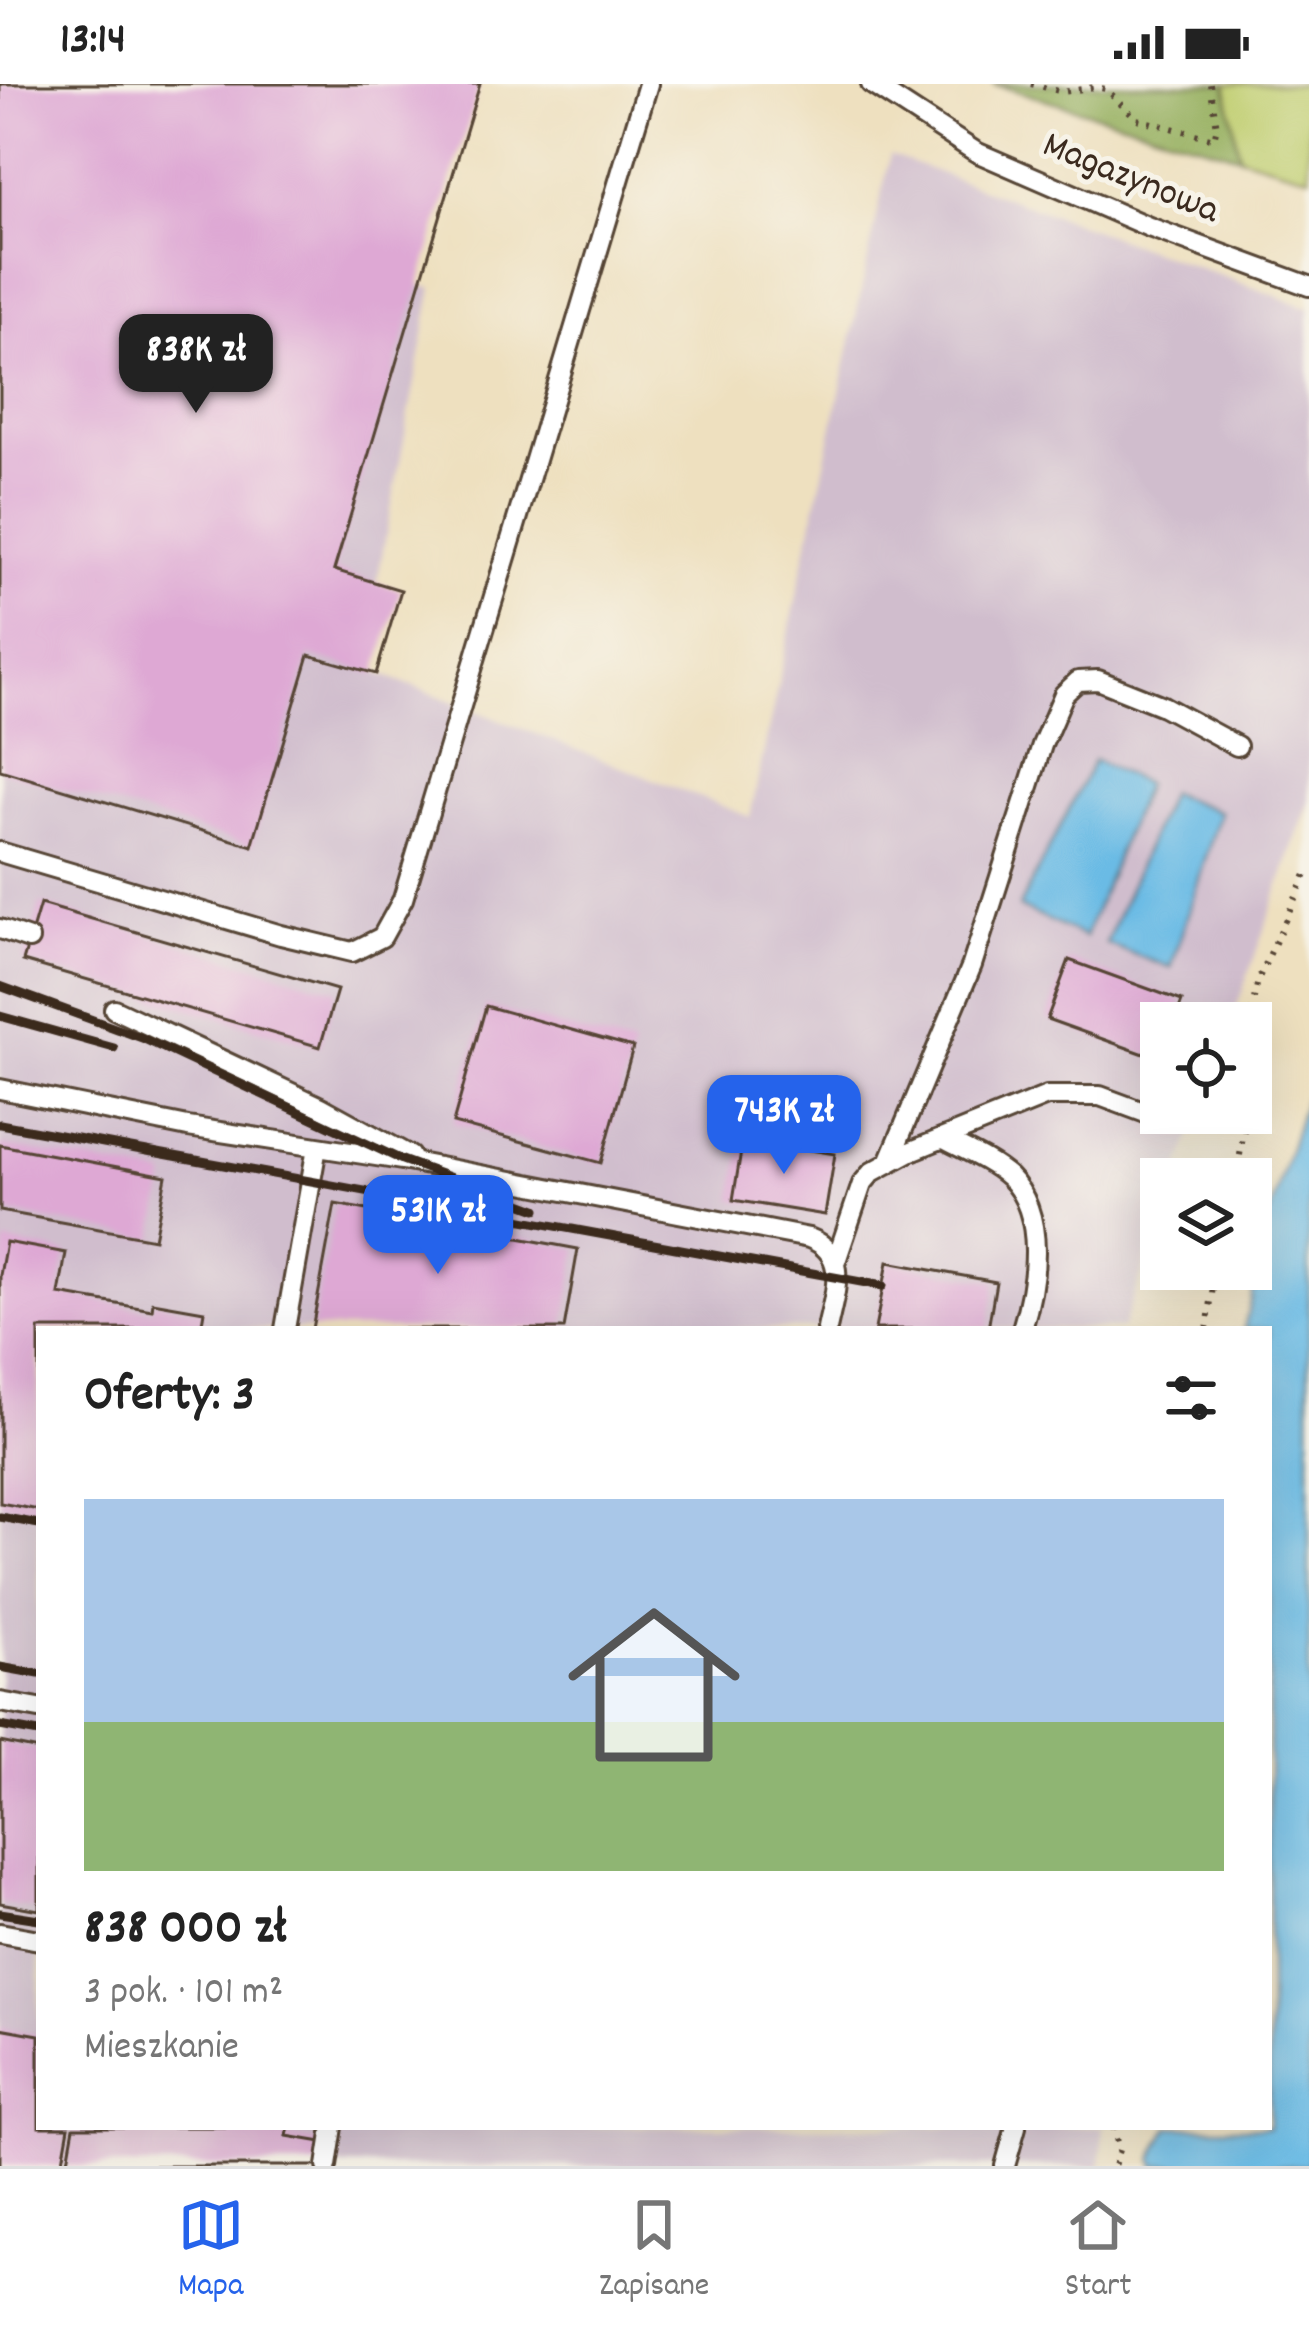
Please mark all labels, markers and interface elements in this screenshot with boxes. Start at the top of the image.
text: 13:14 [60,10,126,74]
street label: Magazynowa [1034,120,1227,241]
pin: 838K zł [85,314,307,416]
text: 838K zł [146,325,246,380]
map controls [1140,1002,1272,1290]
button: locate [1140,1002,1272,1134]
pin: 743K zł [673,1075,895,1177]
text: 743K zł [734,1086,834,1141]
button: layers [1140,1158,1272,1290]
pin: 531K zł [327,1175,549,1277]
text: 531K zł [390,1186,486,1241]
text: Oferty: 3 [84,1362,255,1434]
icon: filters [1158,1365,1224,1431]
icon: home [546,1577,762,1793]
text: 838 000 zł [84,1895,287,1967]
text: 3 pok. · 101 m² [84,1967,283,2022]
text: Mieszkanie [84,2022,239,2077]
tab: Mapa [178,2192,244,2311]
tab: Zapisane [599,2192,709,2311]
tab: Start [1065,2192,1131,2311]

